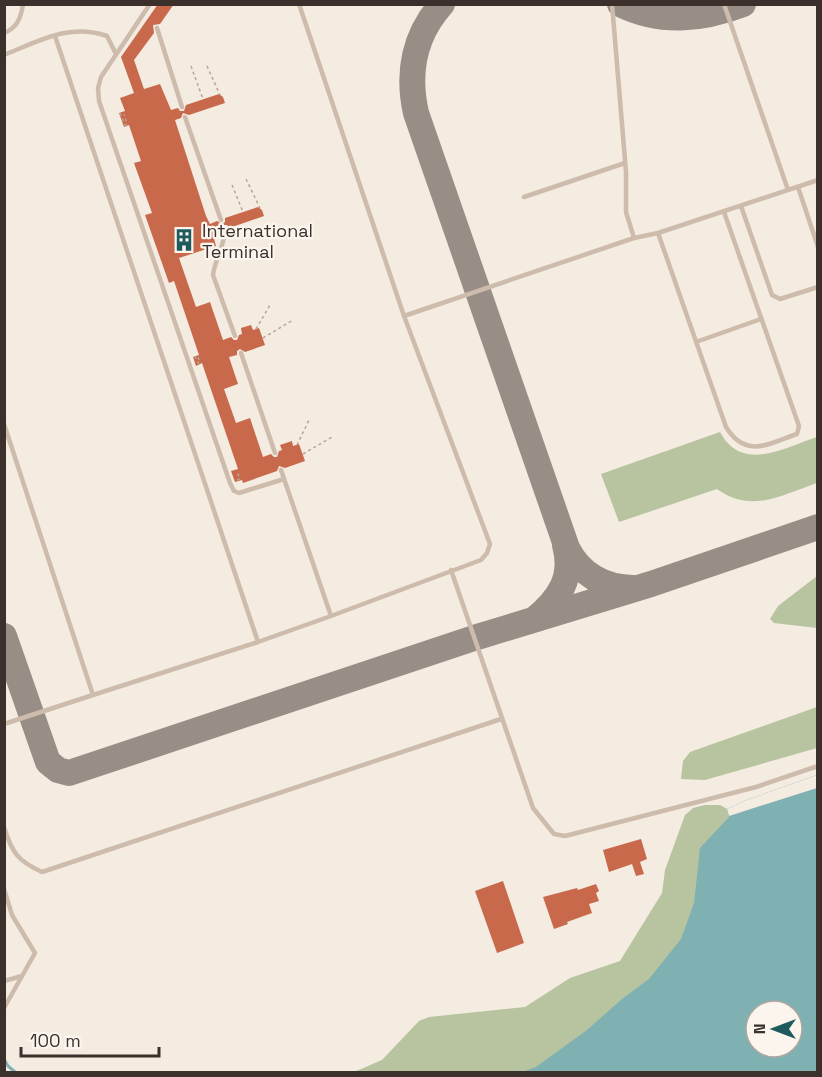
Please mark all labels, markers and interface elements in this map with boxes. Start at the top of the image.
place label: International Terminal [202,219,313,263]
building icon: International Terminal [171,227,197,253]
north arrow [744,999,804,1059]
scale bar [21,1020,159,1058]
text: N [749,1024,770,1034]
text: 100 m [30,1029,81,1052]

